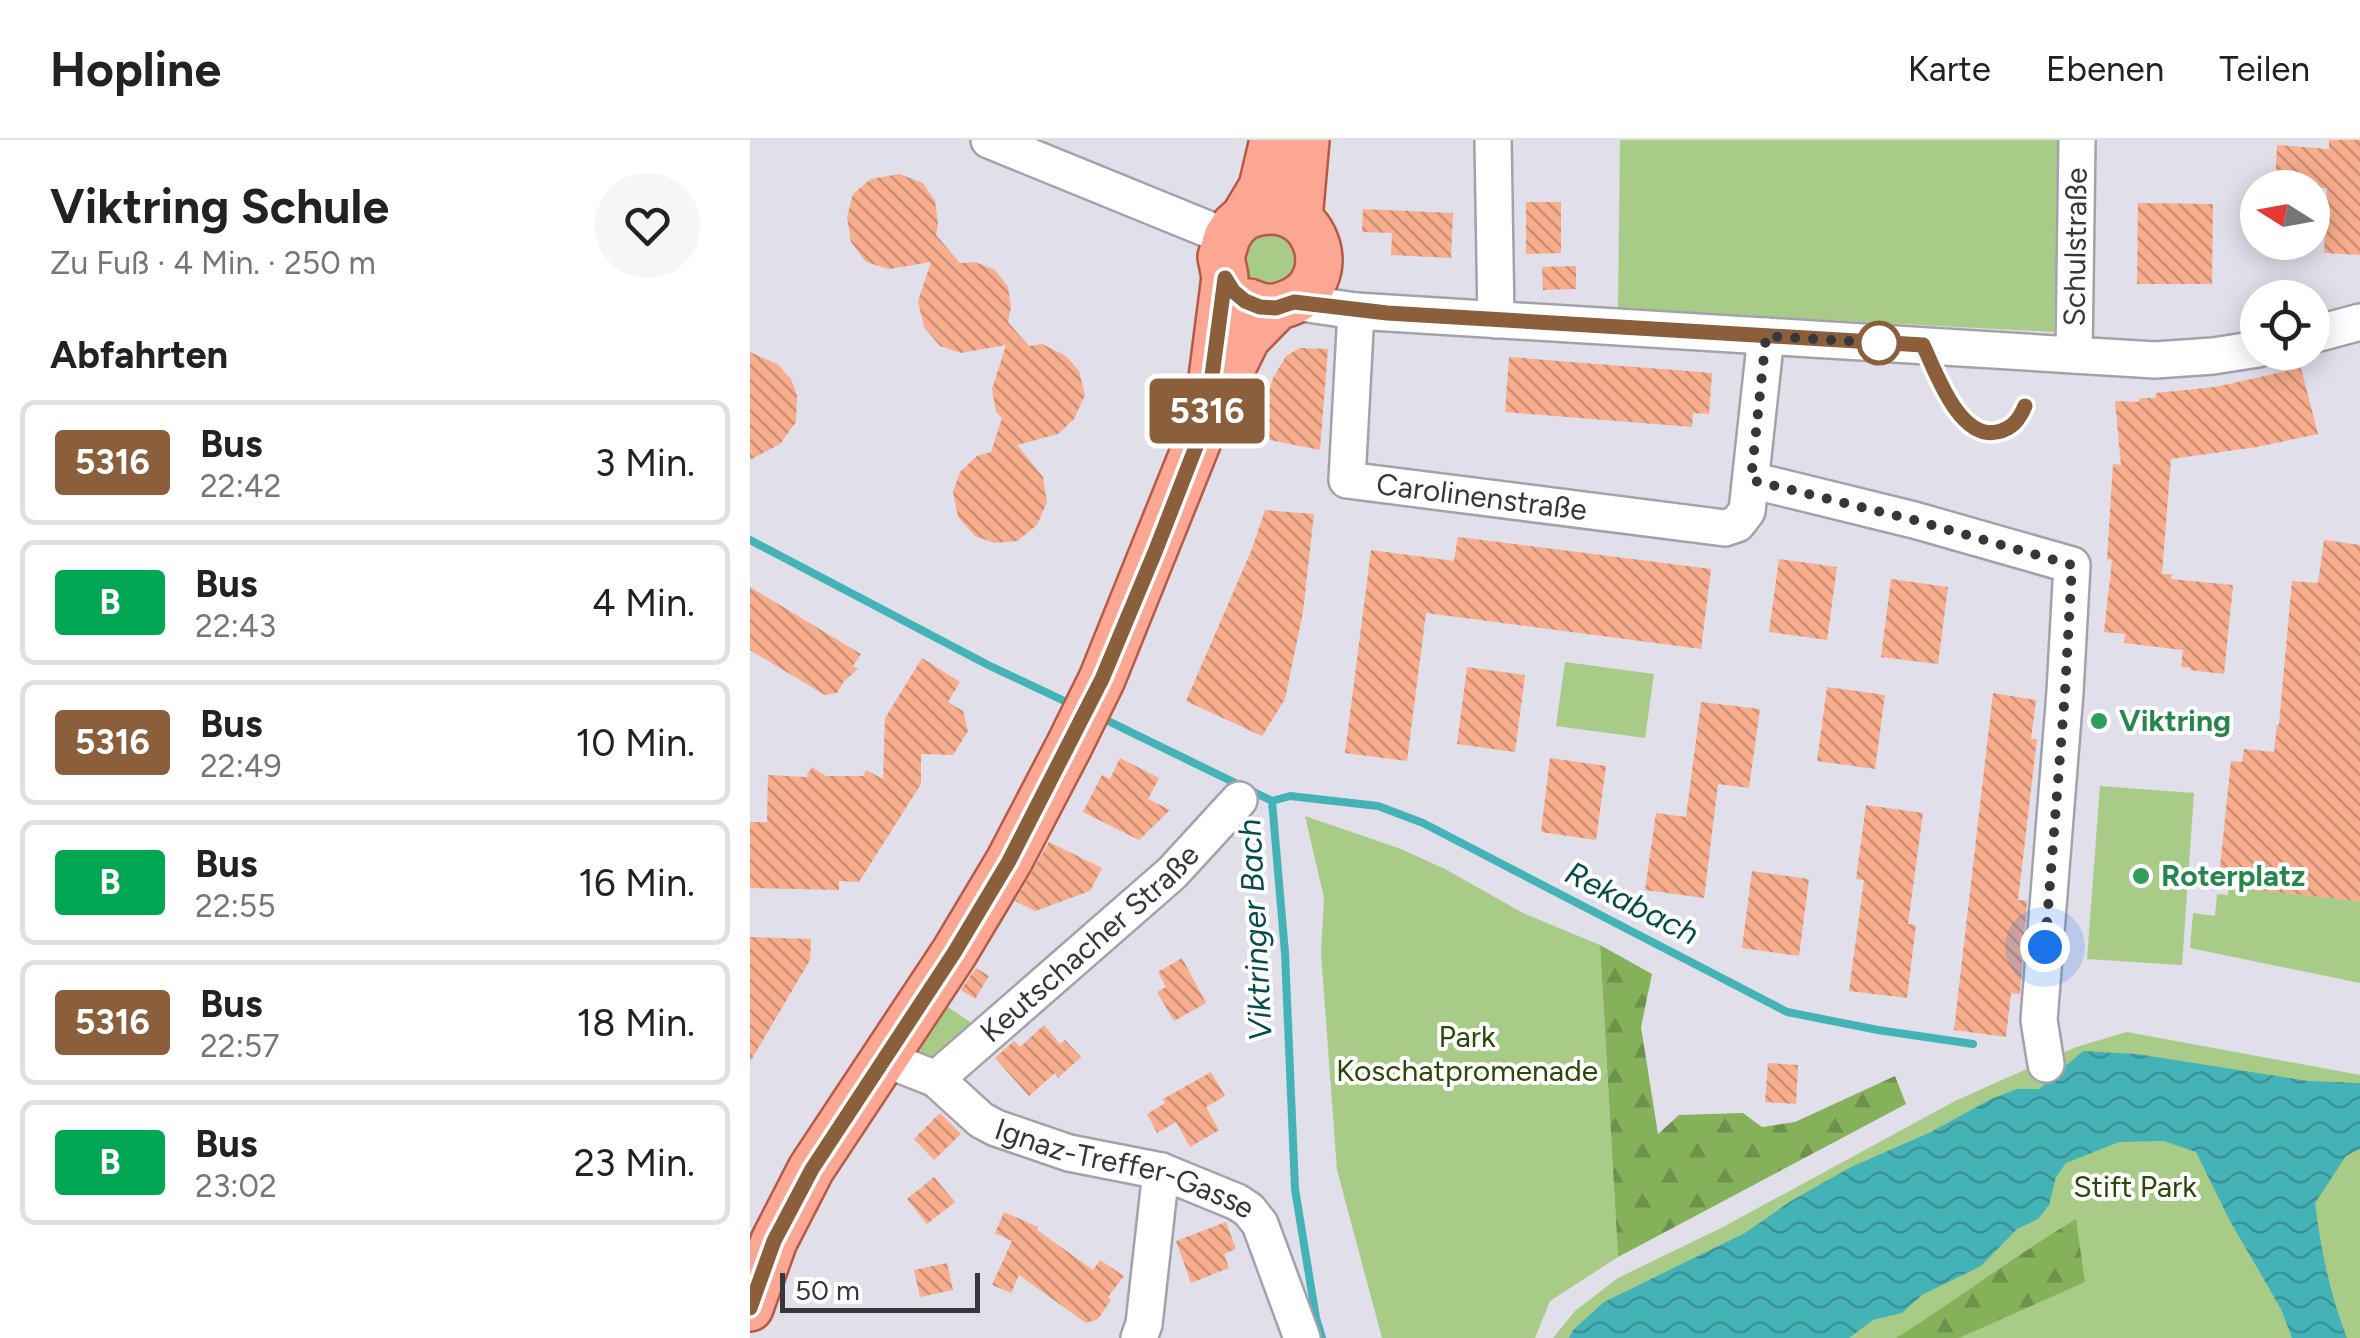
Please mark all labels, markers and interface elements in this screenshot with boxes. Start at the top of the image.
text: Hopline [50,40,221,98]
text: Karte [1908,48,1991,90]
text: Ebenen [2046,48,2164,90]
text: Teilen [2219,48,2310,90]
street label: Schulstraße [2055,167,2095,327]
north arrow [2240,170,2330,260]
map controls [2240,170,2330,370]
button: heart [595,173,700,278]
text: Viktring Schule [50,177,389,235]
text: Zu Fuß · 4 Min. · 250 m [50,244,376,282]
button: locate [2240,280,2330,370]
unlabelled marker [1858,322,1900,364]
text: Abfahrten [50,332,228,378]
line badge: 5316 [1137,378,1277,444]
text: 5316 [1170,390,1244,432]
text: Bus [200,421,262,467]
text: 3 Min. [595,440,695,486]
text: 5316 [75,441,150,483]
street label: Carolinenstraße [1374,465,1589,528]
text: 22:42 [200,467,282,505]
text: Bus [195,561,258,607]
text: 4 Min. [592,580,695,626]
text: B [99,581,121,623]
text: 22:43 [195,607,276,645]
text: Bus [200,701,262,747]
place label: Viktring [2119,702,2231,739]
marker: Viktring [2088,710,2110,732]
text: 10 Min. [575,720,695,766]
text: 5316 [75,721,150,763]
text: 22:49 [200,747,282,785]
water label: Viktringer Bach [1230,818,1280,1042]
street label: Keutschacher Straße [972,837,1207,1050]
text: Bus [195,841,258,887]
water label: Rekabach [1559,853,1705,953]
place label: Roterplatz [2161,857,2305,894]
text: 16 Min. [578,860,695,906]
text: B [99,861,121,903]
marker: Roterplatz [2130,865,2152,887]
text: 22:55 [195,887,276,925]
your location [2020,922,2070,972]
text: Bus [200,981,262,1027]
text: 18 Min. [577,1000,695,1046]
text: 5316 [75,1001,150,1043]
park label: Park Koschatpromenade [1336,1018,1598,1089]
text: 22:57 [200,1027,279,1065]
street label: Ignaz-Treffer-Gasse [990,1110,1262,1227]
text: Bus [195,1121,258,1167]
text: 23 Min. [574,1140,695,1186]
text: B [99,1141,121,1183]
text: 23:02 [195,1167,277,1205]
park label: Stift Park [2073,1168,2197,1205]
scale bar [780,1268,980,1312]
text: 50 m [795,1273,860,1307]

